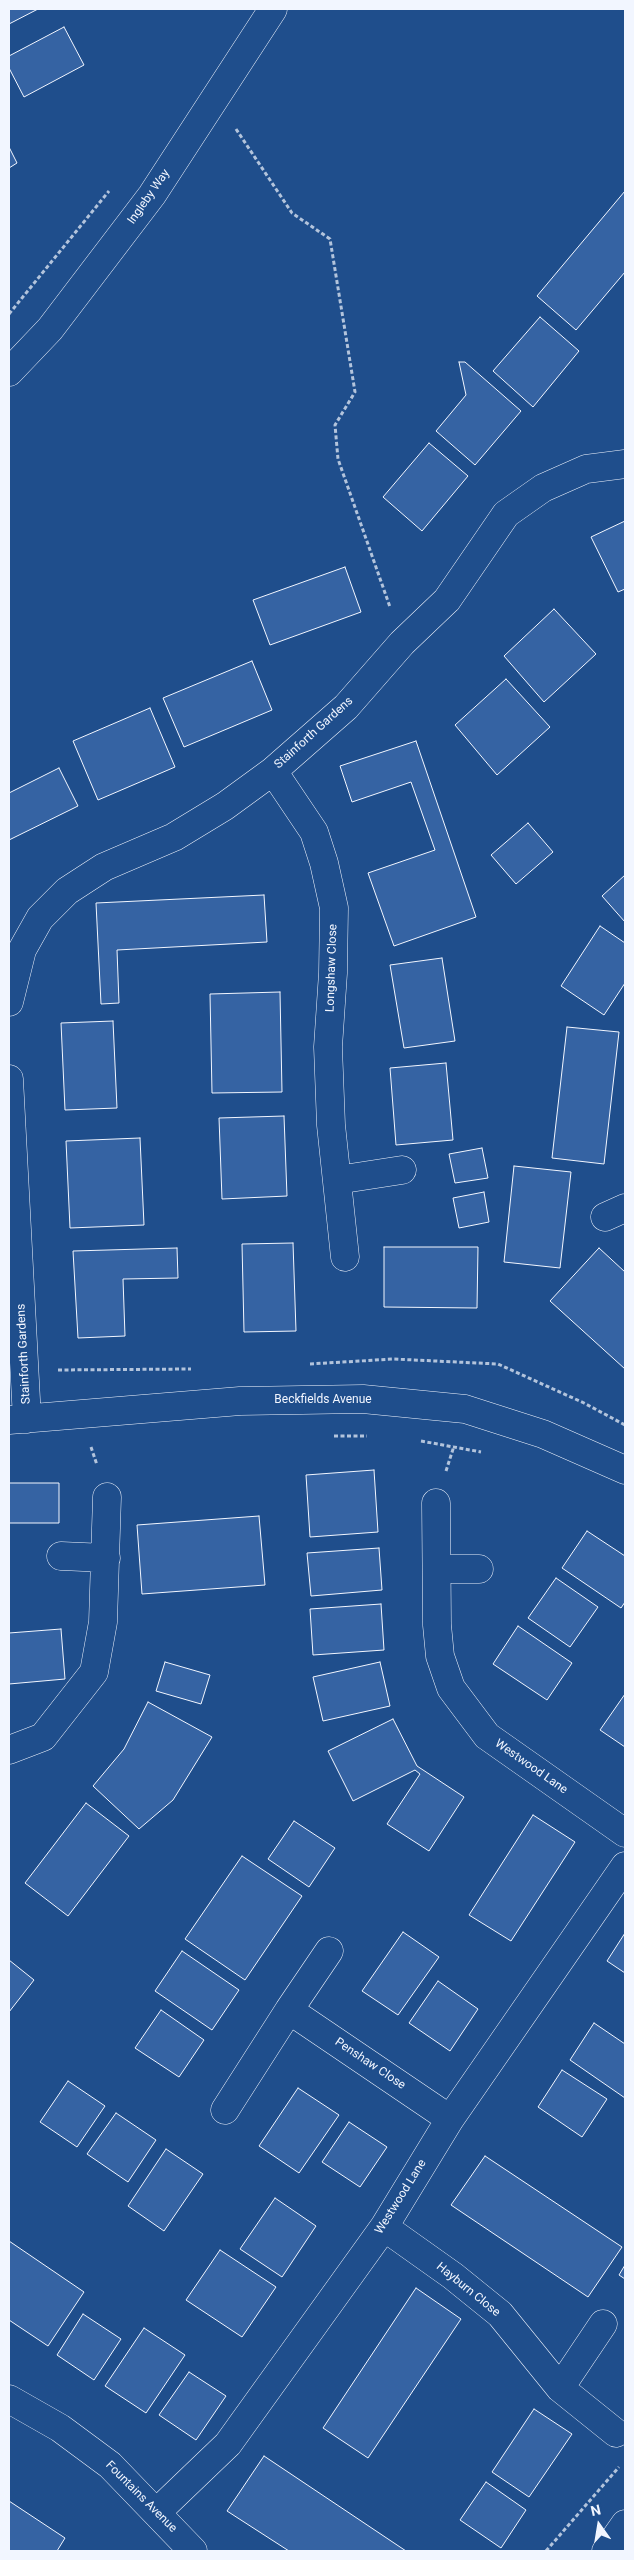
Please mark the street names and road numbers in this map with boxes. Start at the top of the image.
street label: Ingleby Way [125,167,173,227]
street label: Stainforth Gardens [272,694,356,772]
street label: Longshaw Close [323,924,341,1012]
street label: Stainforth Gardens [14,1303,34,1405]
street label: Beckfields Avenue [274,1393,372,1407]
street label: Westwood Lane [492,1737,570,1797]
street label: Penshaw Close [332,2035,408,2093]
street label: Westwood Lane [372,2157,430,2237]
street label: Hayburn Close [433,2260,503,2320]
street label: Fountains Avenue [102,2458,180,2536]

